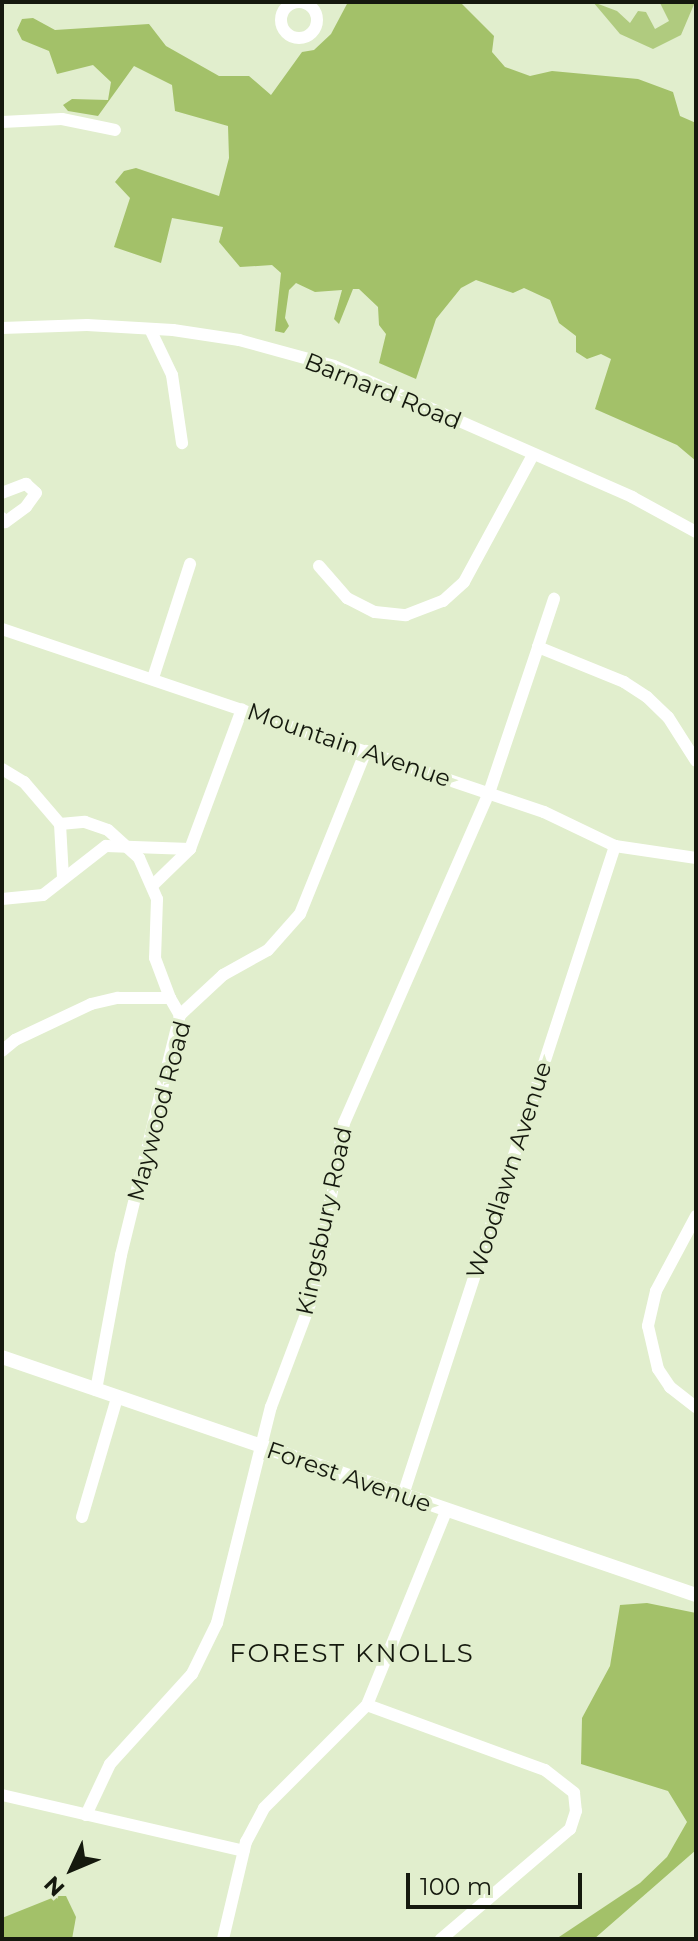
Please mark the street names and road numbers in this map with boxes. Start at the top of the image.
street label: Barnard Road [300,346,466,436]
street label: Mountain Avenue [243,697,455,793]
street label: Maywood Road [121,1018,197,1204]
street label: Woodlawn Avenue [460,1058,558,1282]
street label: Kingsbury Road [290,1124,358,1318]
street label: Forest Avenue [263,1435,435,1519]

